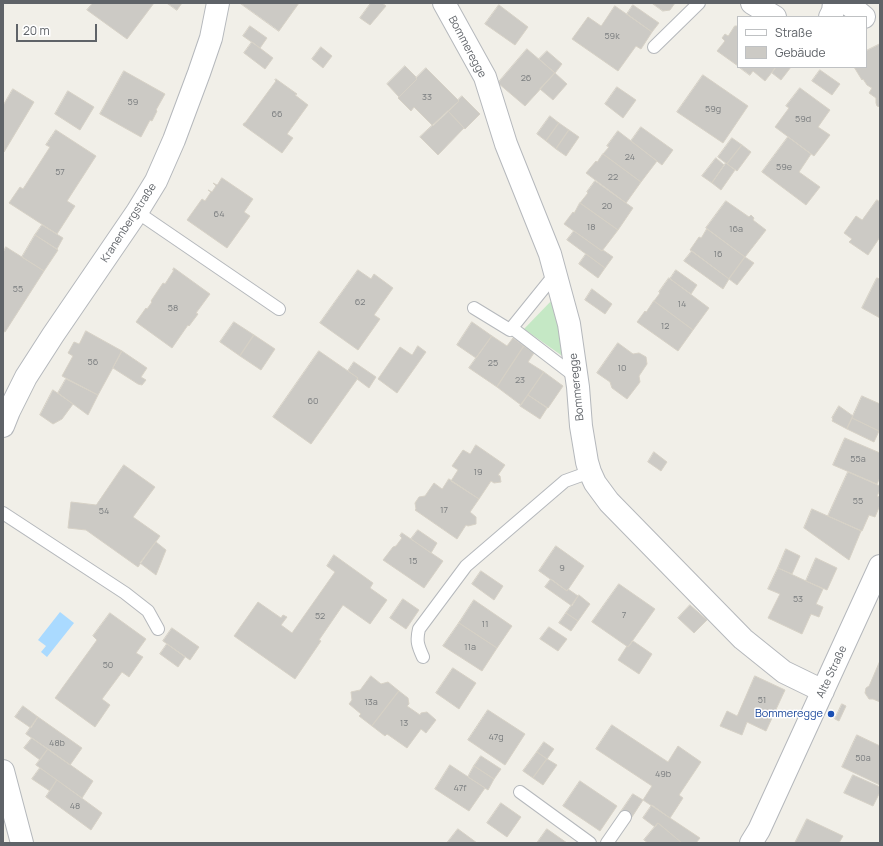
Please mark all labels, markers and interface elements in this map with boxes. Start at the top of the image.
street label: Bommeregge [445,14,489,80]
scale bar [18,16,99,42]
legend [737,16,867,68]
text: 20 m [23,22,50,39]
text: Straße [775,24,812,41]
house number: 59k [604,31,620,41]
text: Gebäude [775,44,826,61]
house number: 26 [521,73,531,83]
house number: 33 [422,92,432,102]
house number: 59 [128,97,138,107]
house number: 59g [705,104,721,114]
house number: 66 [271,109,283,119]
house number: 59d [795,114,811,124]
house number: 24 [625,152,635,162]
house number: 59e [776,162,792,172]
house number: 57 [55,167,65,177]
house number: 22 [608,172,618,182]
street label: Kranenbergstraße [98,181,160,265]
house number: 20 [602,201,612,211]
house number: 64 [214,209,224,219]
house number: 18 [587,222,595,232]
house number: 16a [729,224,743,234]
house number: 16 [713,249,723,259]
house number: 55 [13,284,23,294]
house number: 62 [355,297,365,307]
house number: 14 [678,299,686,309]
house number: 58 [168,303,178,313]
house number: 12 [661,321,669,331]
street label: Bommeregge [567,352,587,422]
house number: 56 [88,357,98,367]
house number: 25 [488,358,498,368]
house number: 10 [618,363,626,373]
house number: 23 [515,375,525,385]
house number: 60 [307,396,319,406]
house number: 55a [850,454,866,464]
house number: 19 [473,467,483,477]
house number: 55 [853,496,863,506]
house number: 17 [440,505,448,515]
house number: 54 [99,506,109,516]
house number: 15 [409,556,417,566]
house number: 9 [559,563,565,573]
house number: 53 [793,594,803,604]
house number: 7 [622,610,626,620]
house number: 52 [315,611,325,621]
house number: 11 [481,619,489,629]
house number: 11a [464,642,476,652]
street label: Alte Straße [814,644,850,700]
house number: 50 [103,660,113,670]
house number: 51 [758,695,766,705]
house number: 13a [364,697,378,707]
place label: Bommeregge [755,707,823,721]
marker: Bommeregge [826,709,836,719]
house number: 13 [400,718,408,728]
house number: 47g [488,732,504,742]
house number: 48b [49,738,65,748]
house number: 50a [855,753,871,763]
house number: 49b [655,769,671,779]
house number: 47f [453,783,467,793]
house number: 48 [70,801,80,811]

